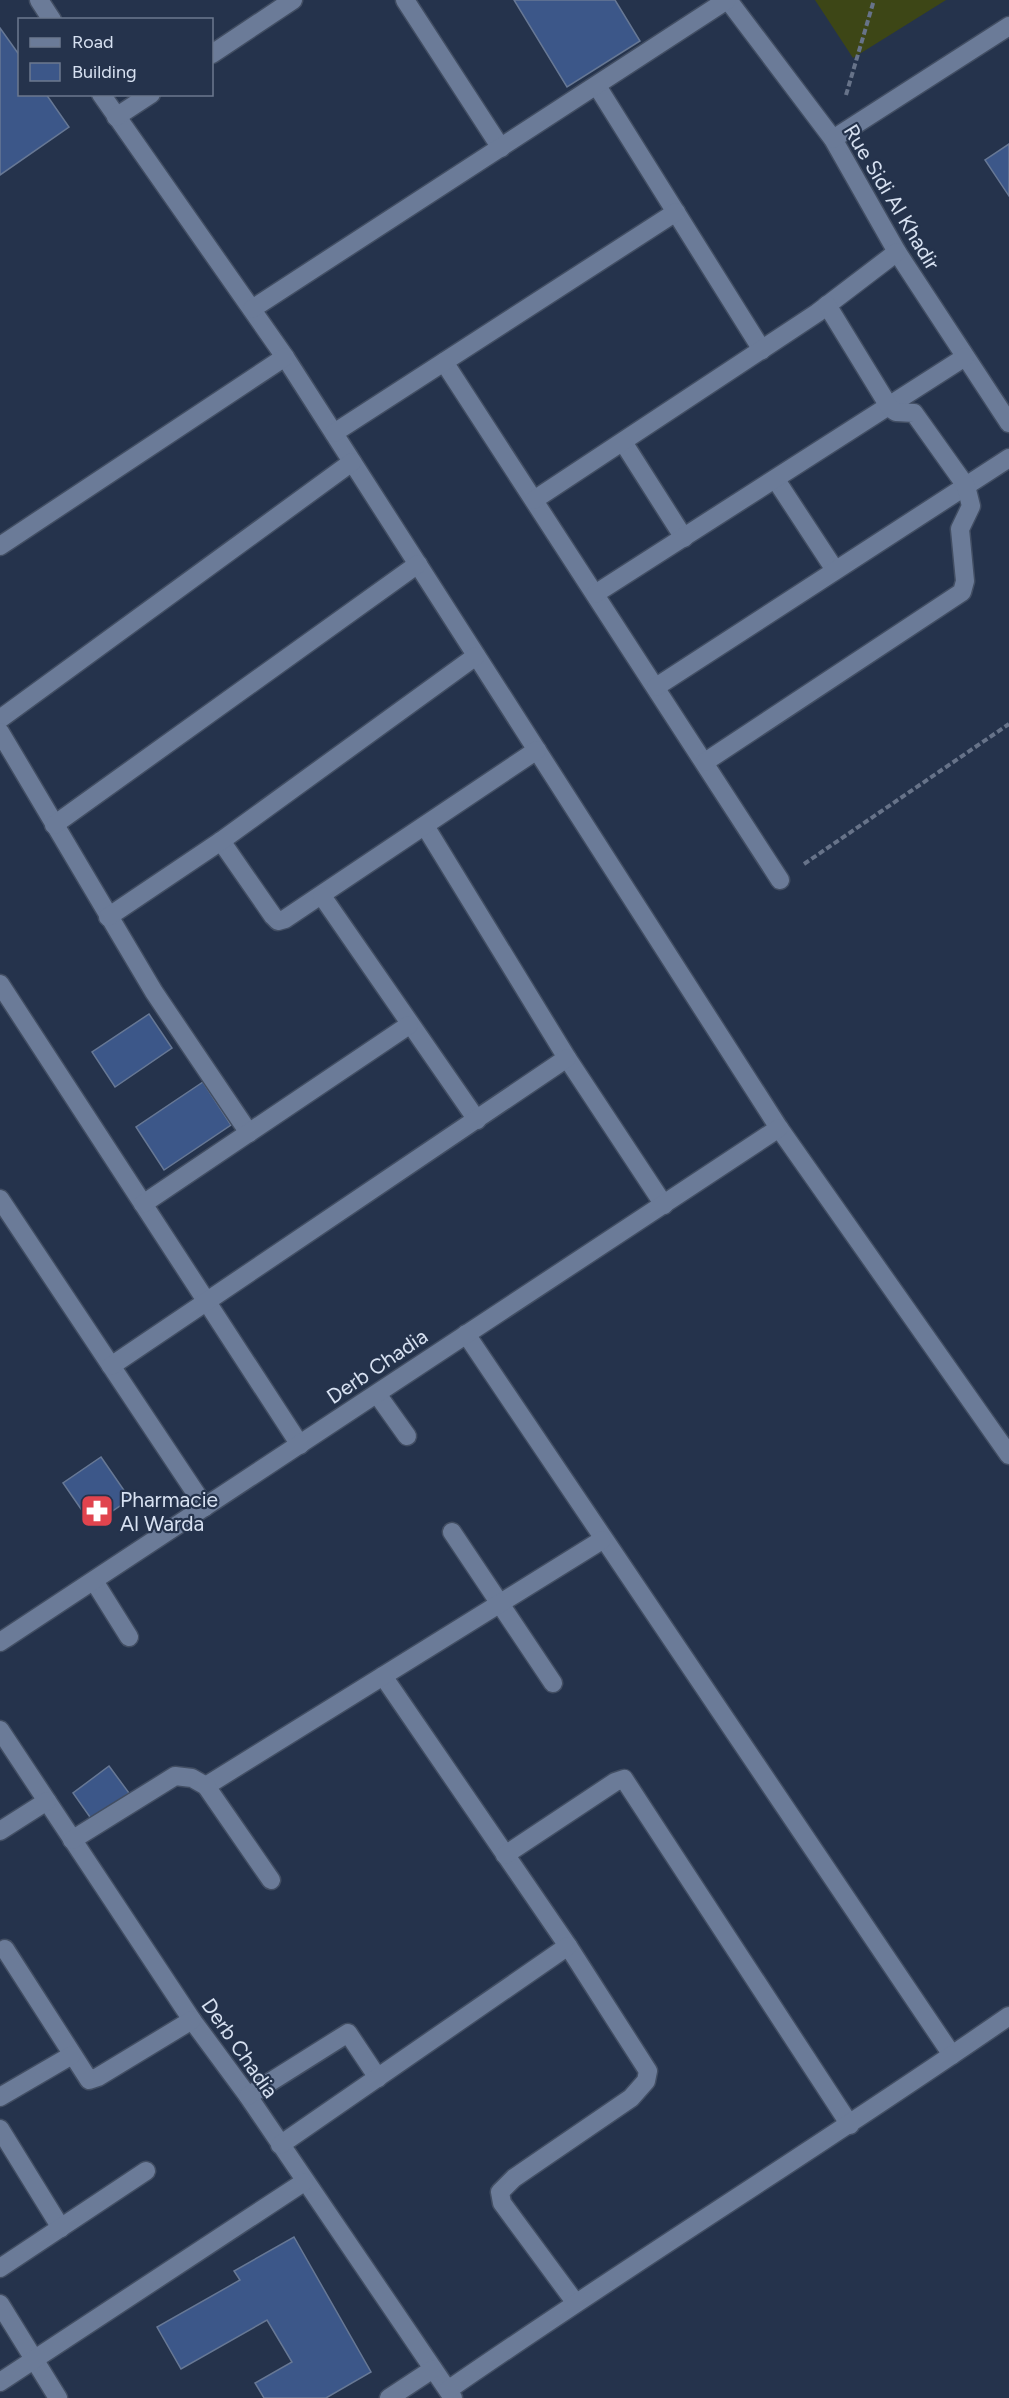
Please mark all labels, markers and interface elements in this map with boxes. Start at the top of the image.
legend [18,18,213,96]
text: Road [72,31,113,53]
text: Building [72,61,137,83]
street label: Rue Sidi Al Khadir [839,120,945,274]
street label: Derb Chadia [322,1323,432,1409]
place label: Pharmacie Al Warda [120,1487,218,1536]
pharmacy icon: Pharmacie Al Warda [79,1493,115,1529]
street label: Derb Chadia [197,1993,283,2103]

